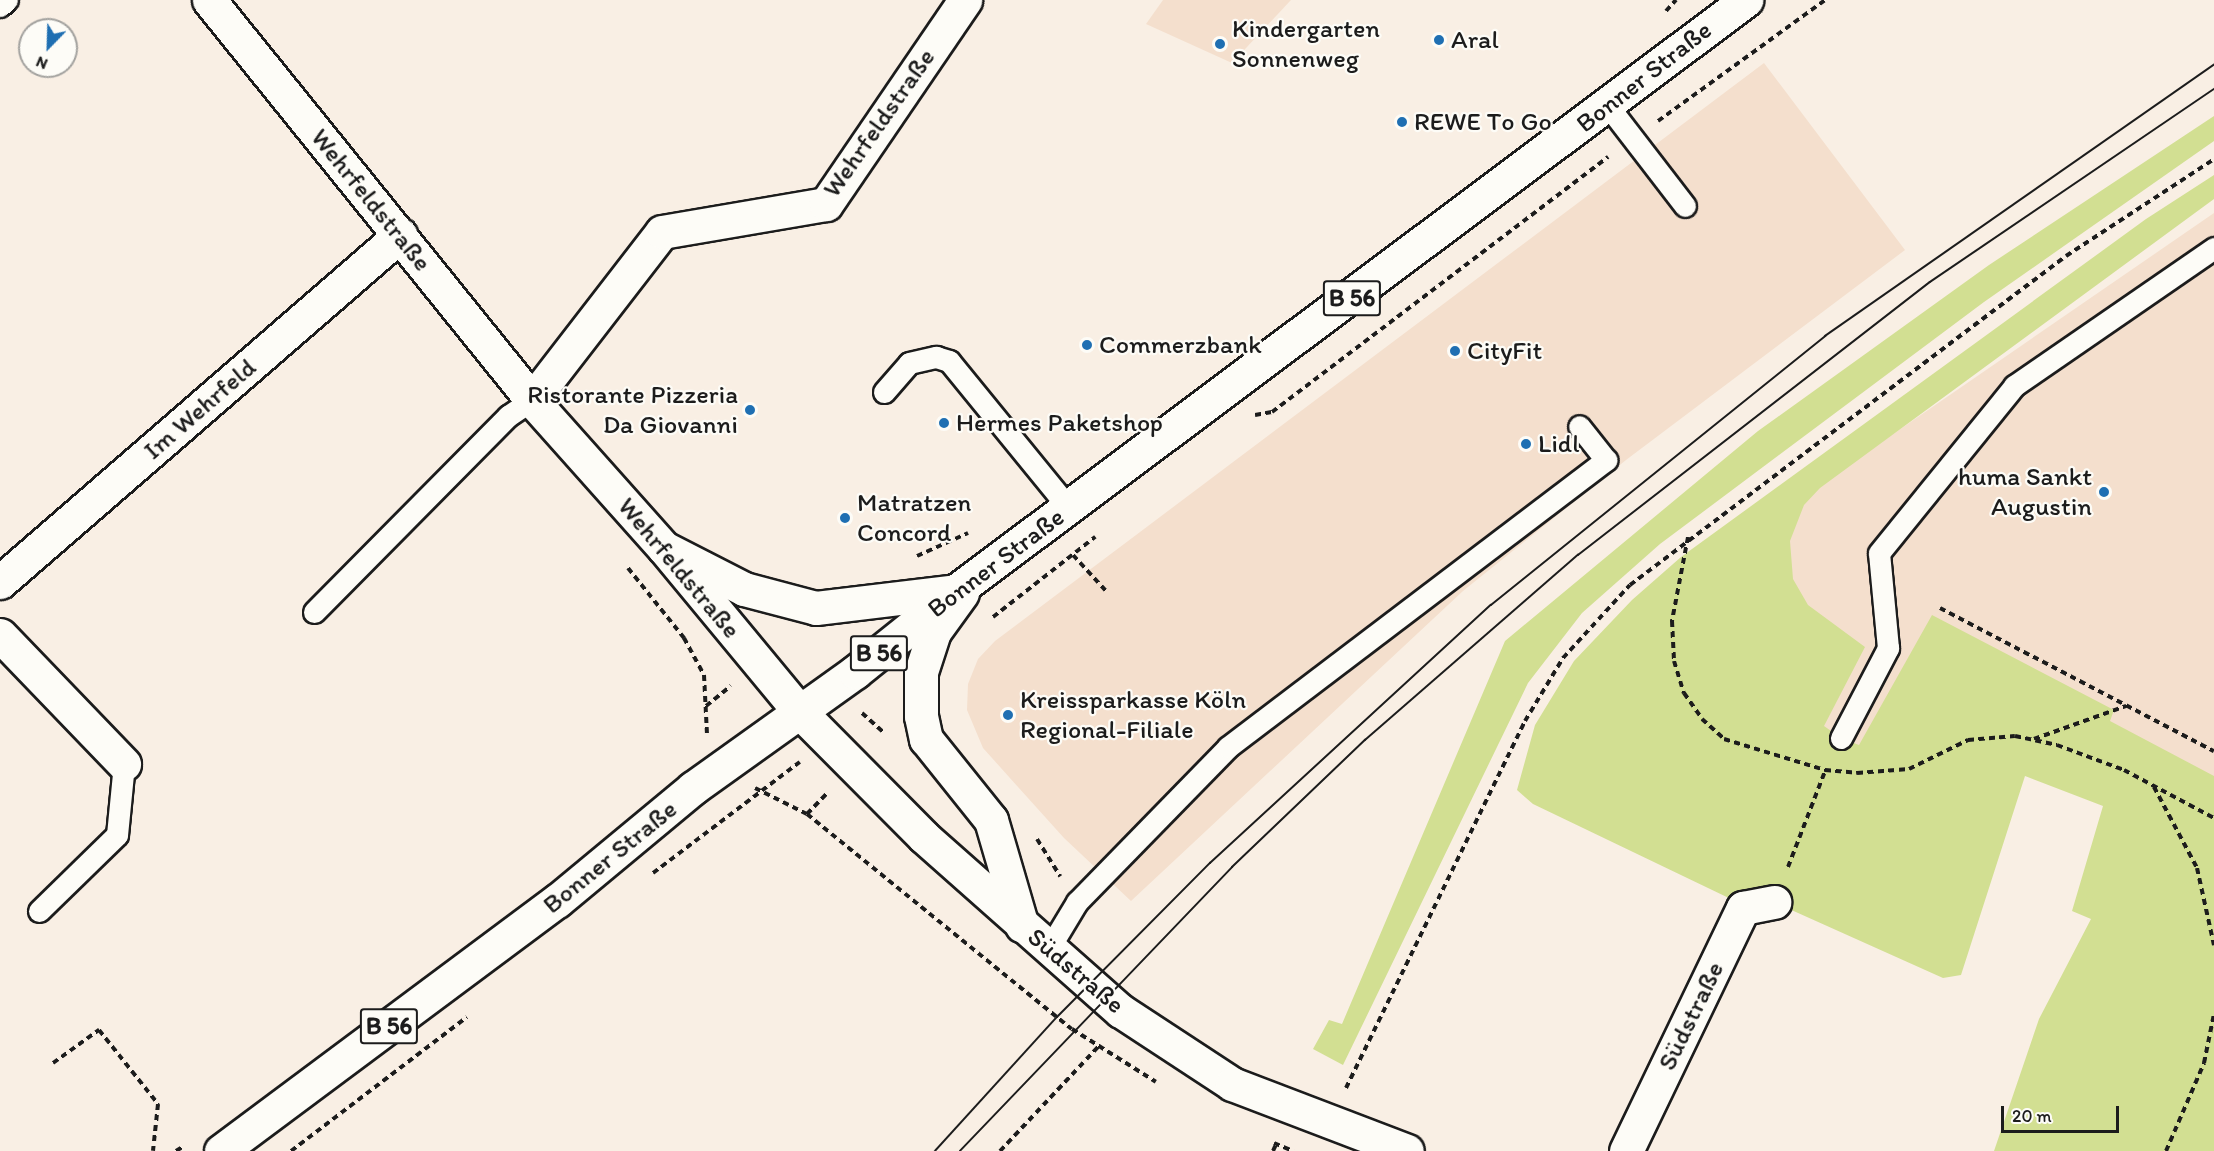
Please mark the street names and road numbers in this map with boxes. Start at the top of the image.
street label: Bonner Straße [1570,14,1718,140]
street label: Wehrfeldstraße [816,43,942,203]
street label: Wehrfeldstraße [304,123,438,277]
road number: B 56 [1322,277,1382,319]
street label: Im Wehrfeld [138,352,262,466]
street label: Wehrfeldstraße [611,491,747,645]
street label: Bonner Straße [921,501,1071,625]
road number: B 56 [849,632,909,674]
street label: Bonner Straße [537,794,683,920]
street label: Südstraße [1021,921,1131,1021]
street label: Südstraße [1651,957,1731,1075]
road number: B 56 [359,1005,419,1047]

